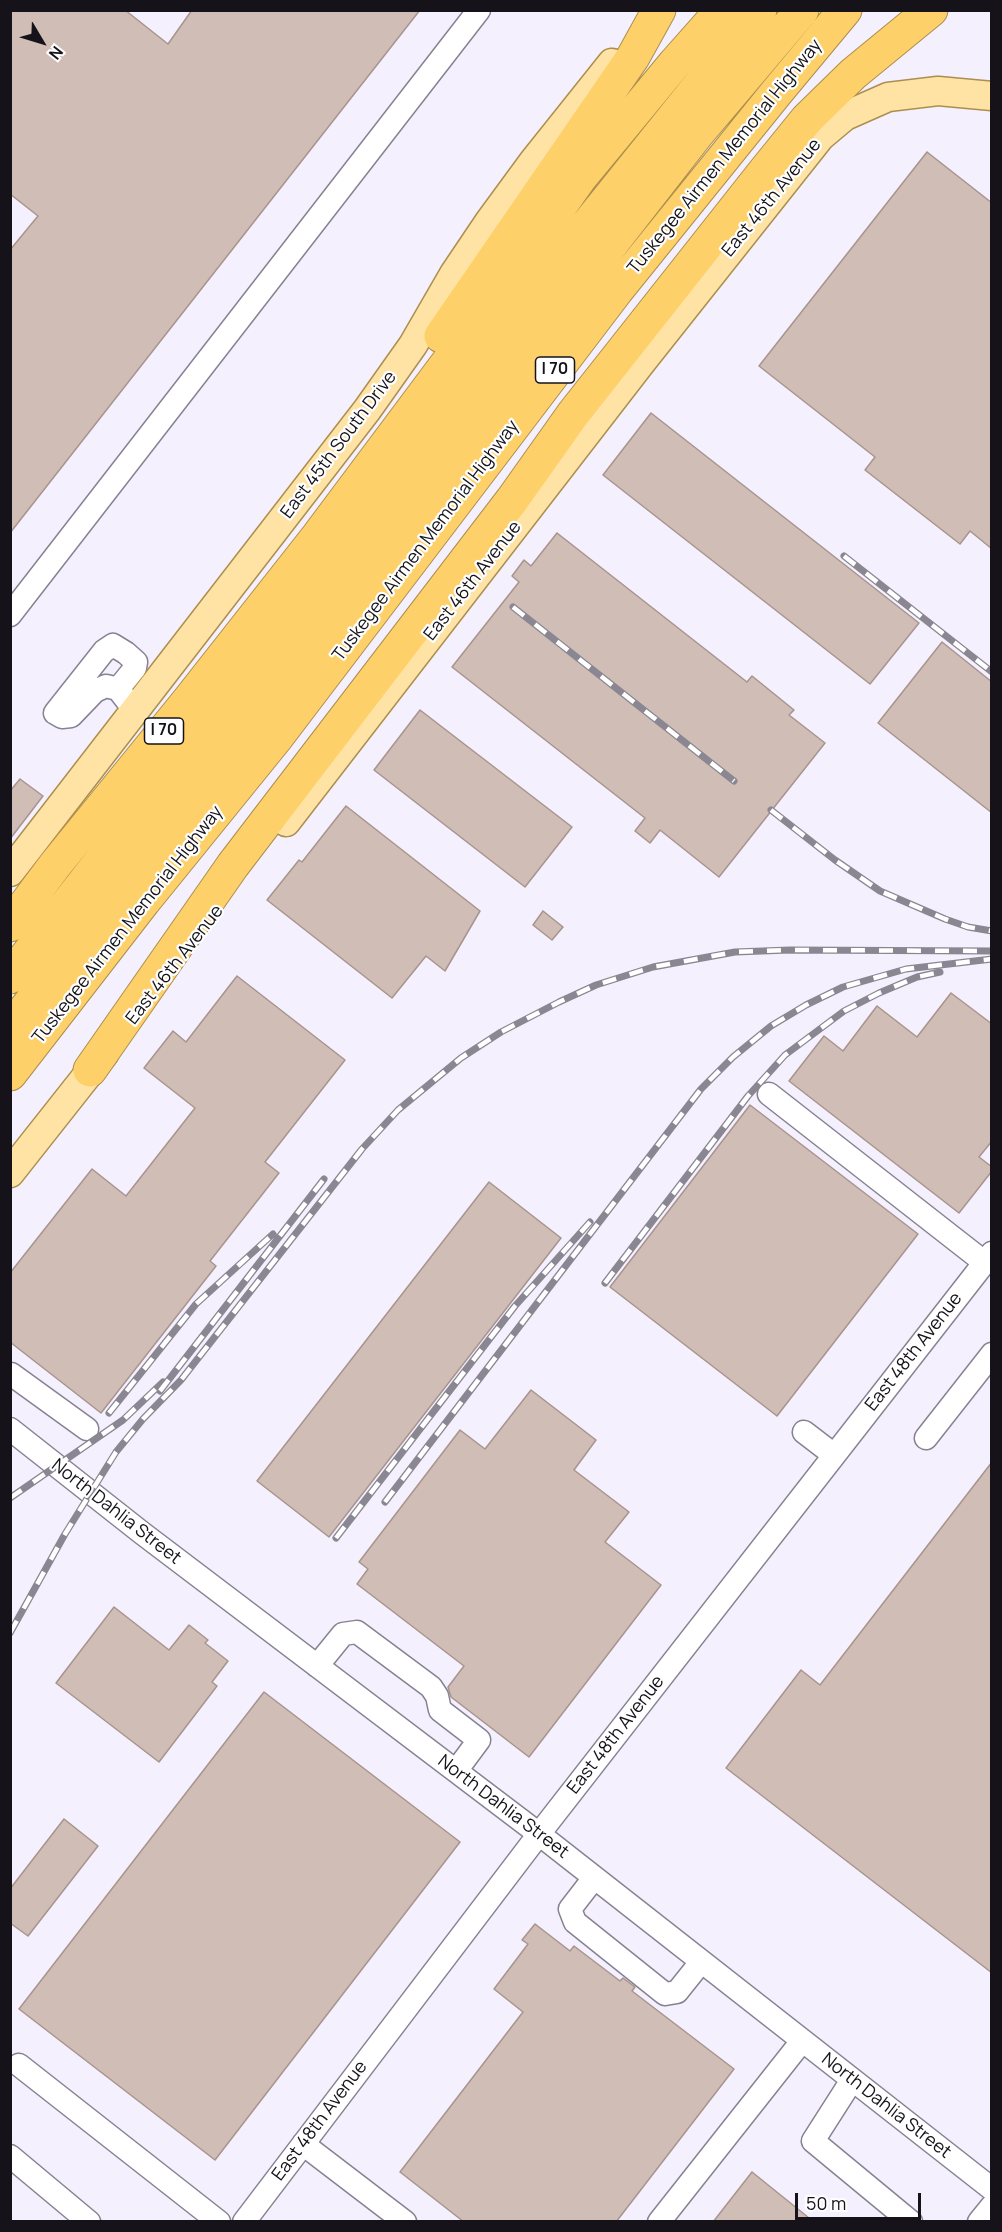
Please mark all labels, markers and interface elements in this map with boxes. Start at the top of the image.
north arrow [12,12,72,72]
street label: Tuskegee Airmen Memorial Highway [623,35,827,279]
text: N [44,42,68,64]
street label: East 46th Avenue [718,135,826,261]
road number: I 70 [536,357,574,383]
street label: East 45th South Drive [276,367,402,523]
street label: Tuskegee Airmen Memorial Highway [328,416,524,666]
street label: East 46th Avenue [420,517,526,645]
road number: I 70 [144,718,184,744]
street label: Tuskegee Airmen Memorial Highway [28,802,228,1048]
street label: East 46th Avenue [122,901,228,1029]
street label: East 48th Avenue [861,1288,967,1416]
street label: North Dahlia Street [47,1455,185,1569]
street label: East 48th Avenue [563,1671,669,1799]
street label: North Dahlia Street [433,1751,573,1863]
street label: North Dahlia Street [817,2049,955,2163]
street label: East 48th Avenue [268,2057,372,2185]
scale bar [798,2181,924,2219]
text: 50 m [806,2191,846,2215]

